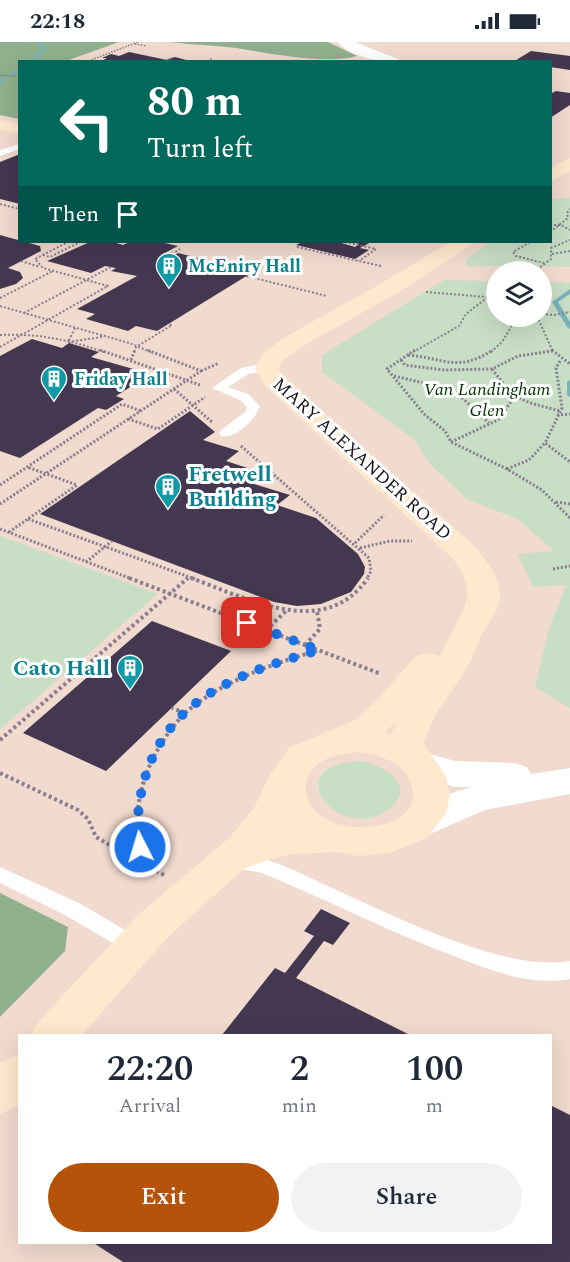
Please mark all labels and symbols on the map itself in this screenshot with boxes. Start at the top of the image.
building icon: McEniry Hall [154,251,184,289]
place label: McEniry Hall [188,253,301,280]
building icon: Friday Hall [39,364,69,402]
place label: Friday Hall [74,366,168,393]
street label: MARY ALEXANDER ROAD [267,371,457,547]
park label: Van Landingham Glen [424,376,551,424]
place label: Fretwell Building [188,458,277,516]
building icon: Fretwell Building [153,472,183,510]
pin [221,597,272,648]
place label: Cato Hall [13,652,110,685]
building icon: Cato Hall [115,653,145,691]
position arrow [108,815,172,879]

